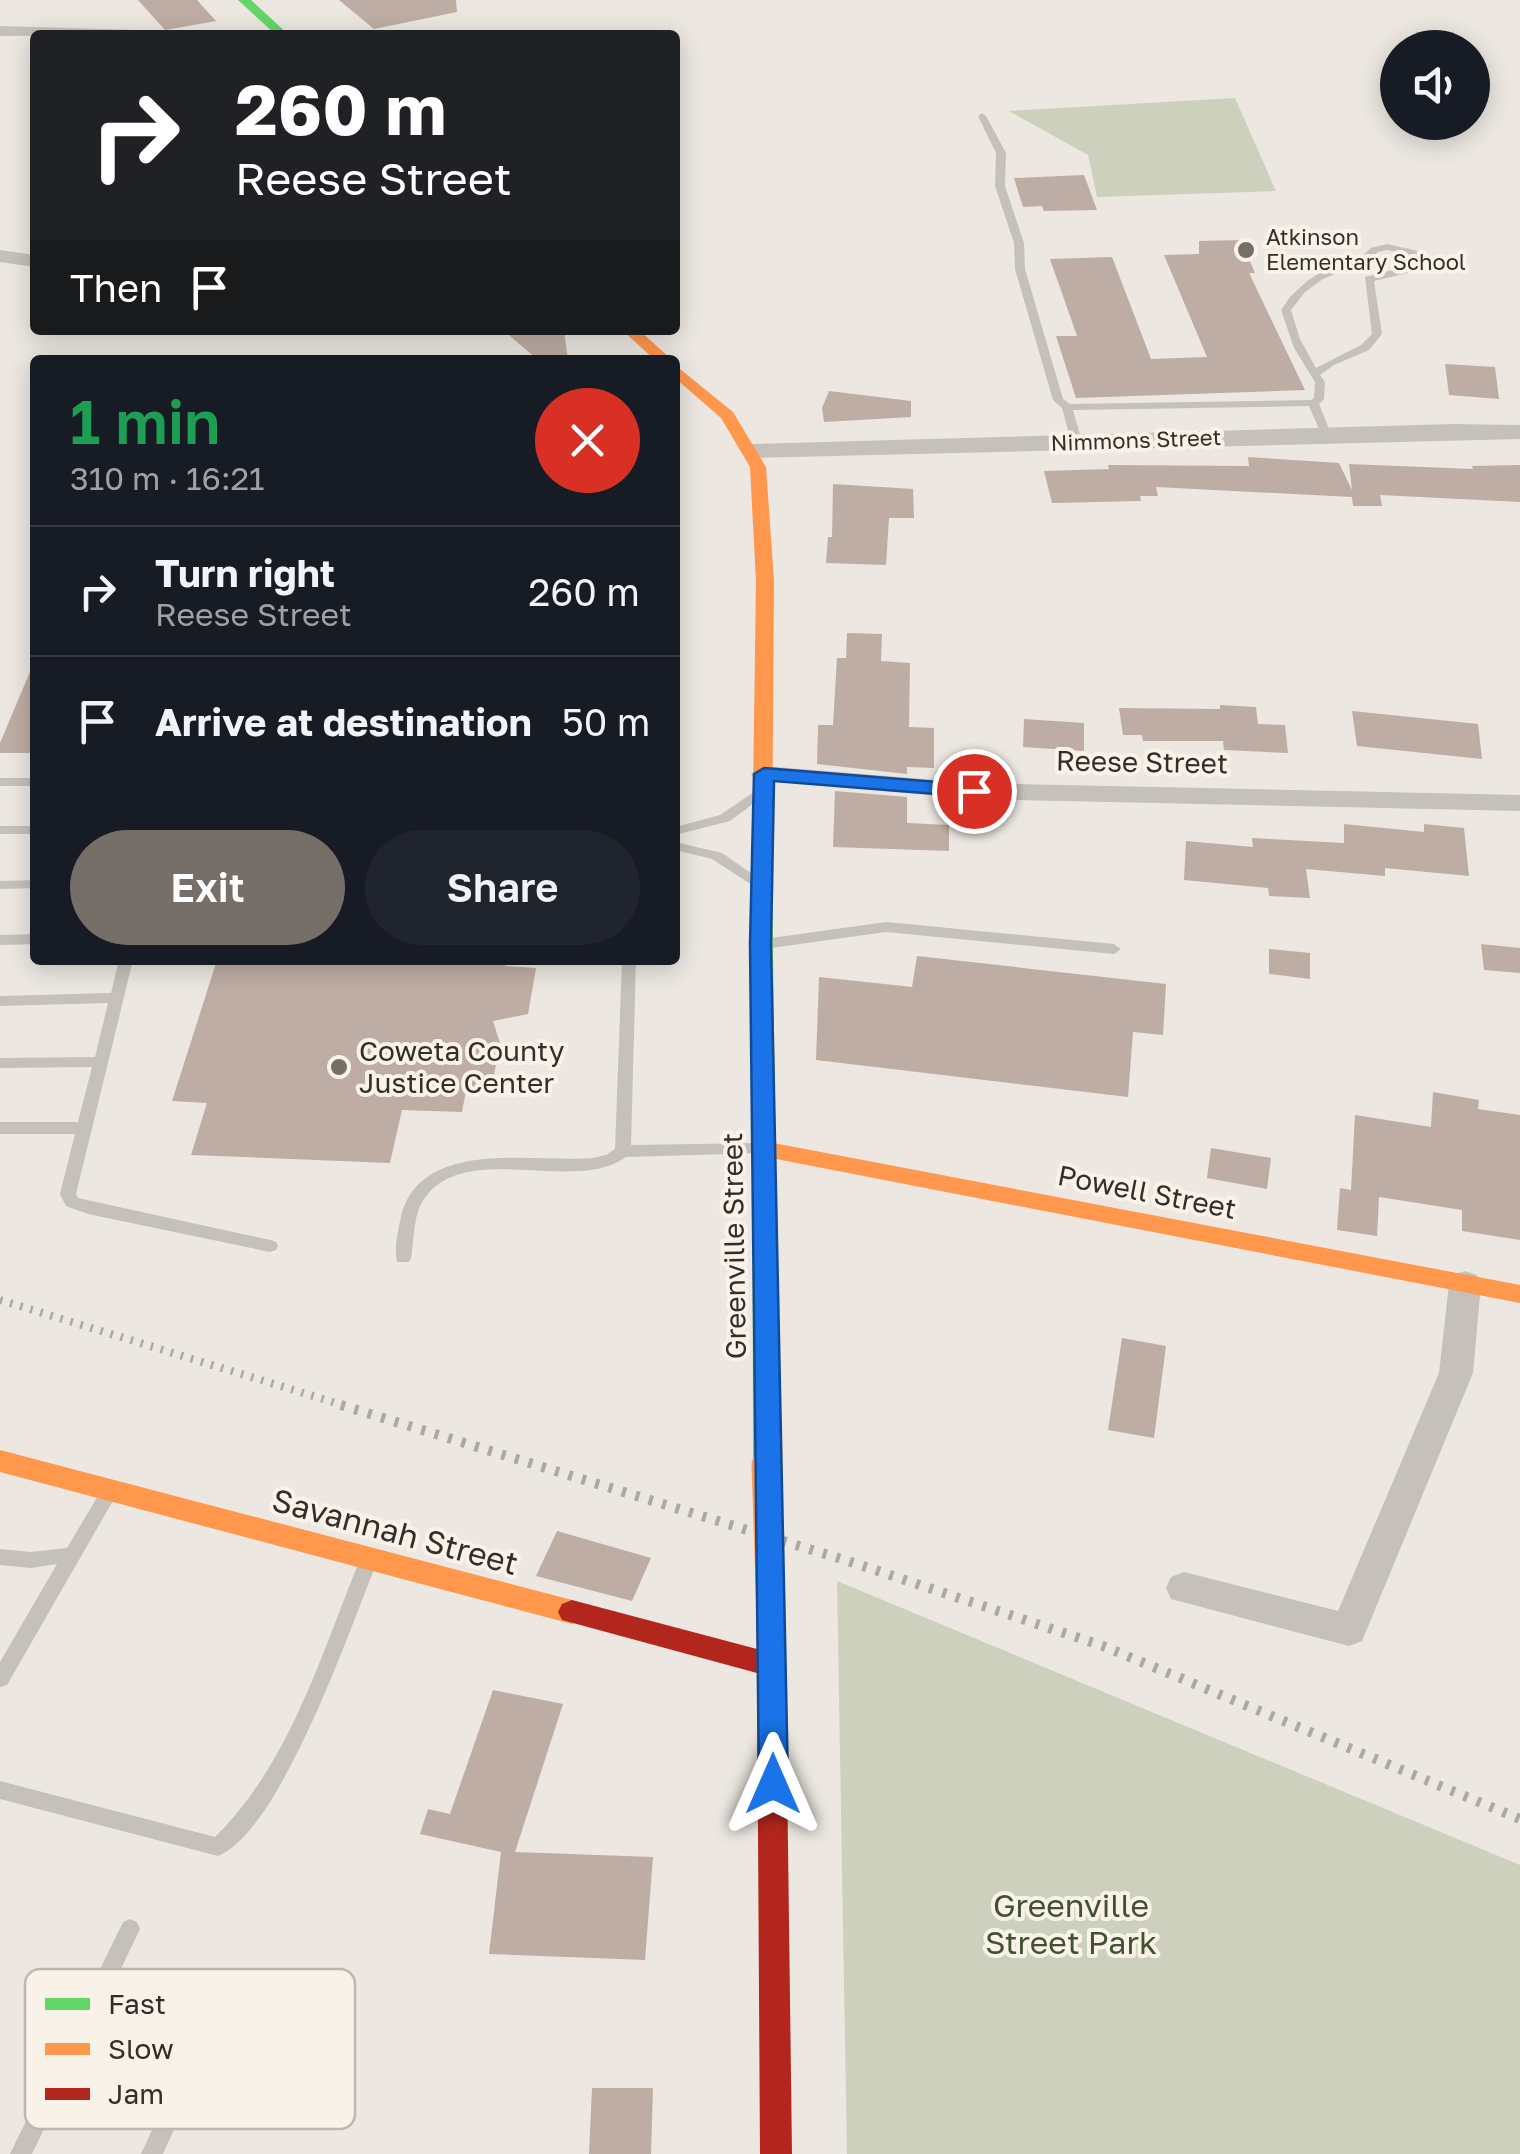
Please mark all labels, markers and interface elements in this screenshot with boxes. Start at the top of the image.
map controls [1380,30,1490,140]
button: sound [1380,30,1490,140]
text: 260 m [235,66,446,150]
icon: right [70,70,200,200]
text: Reese Street [235,151,512,205]
place label: Atkinson Elementary School [1266,223,1466,275]
marker: Atkinson Elementary School [1235,239,1257,261]
icon: arrive [182,260,237,315]
text: Then [70,265,162,310]
text: 1 min [70,385,220,457]
button: close [535,388,640,493]
street label: Nimmons Street [1050,423,1222,456]
text: 310 m · 16:21 [70,459,265,497]
text: Turn right [155,550,335,595]
icon: right [70,564,125,619]
text: 260 m [528,569,640,614]
text: Reese Street [155,595,352,633]
icon: arrive [70,694,125,749]
text: Arrive at destination [155,699,532,744]
text: 50 m [562,699,650,744]
street label: Reese Street [1056,743,1228,780]
pin [932,749,1017,834]
icon: arrive [947,764,1002,819]
button: Exit [70,830,345,945]
button: Share [365,830,640,945]
place label: Coweta County Justice Center [359,1034,565,1099]
marker: Coweta County Justice Center [328,1056,350,1078]
street label: Greenville Street [715,1133,752,1360]
street label: Powell Street [1055,1158,1239,1225]
street label: Savannah Street [268,1480,522,1582]
position arrow [721,1732,825,1836]
park label: Greenville Street Park [985,1886,1157,1961]
legend [25,1969,355,2129]
text: Fast [108,1987,166,2020]
text: Slow [108,2032,174,2065]
text: Jam [108,2077,164,2110]

